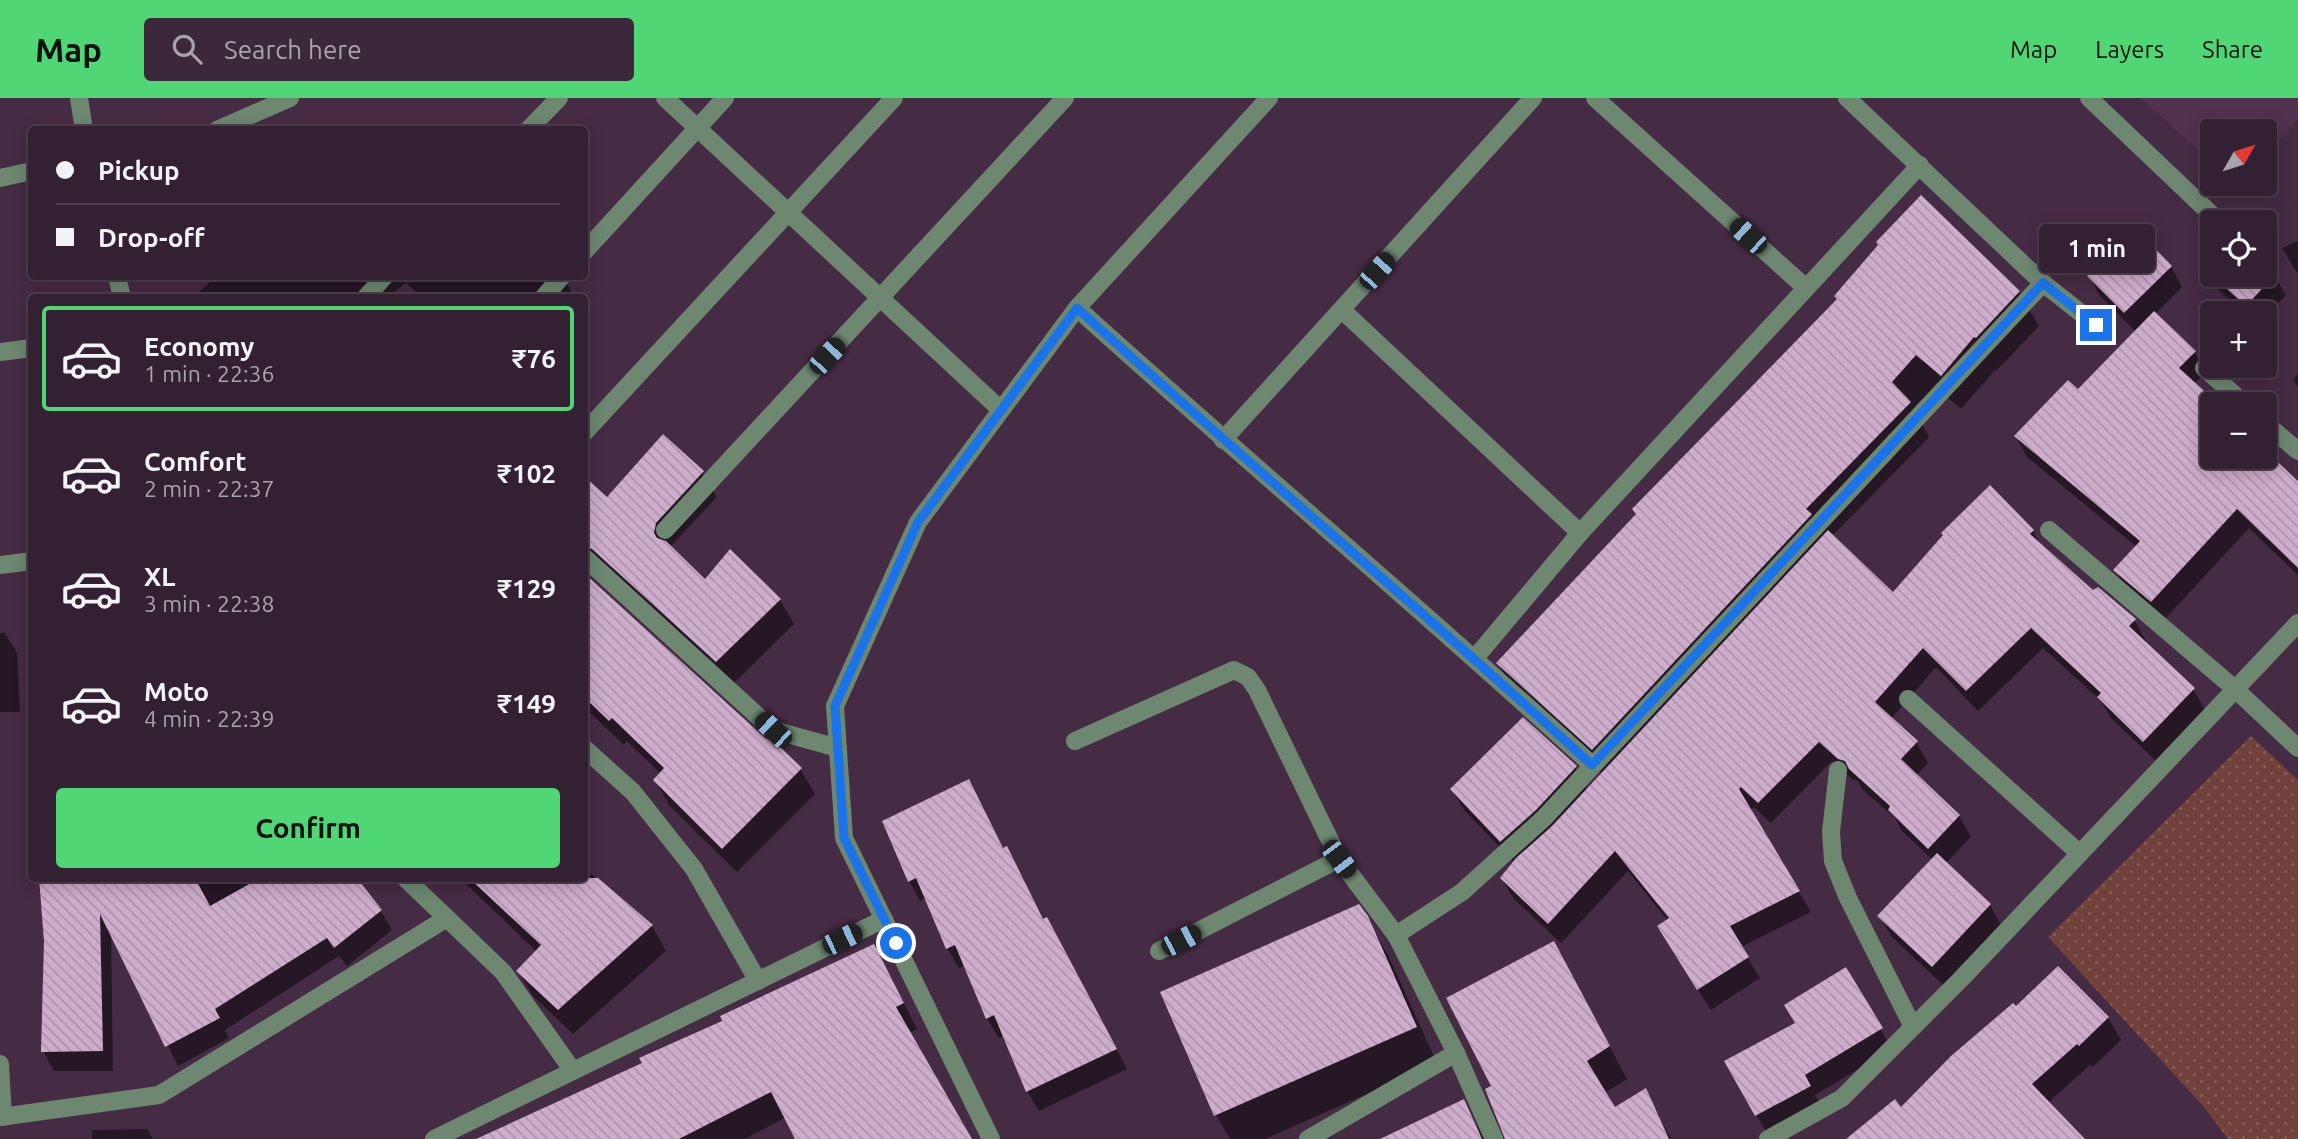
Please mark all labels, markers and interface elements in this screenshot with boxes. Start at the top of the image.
search box [144,18,634,81]
icon: search [168,30,206,68]
text: Map [35,31,102,68]
text: Search here [224,35,362,64]
text: Map [2010,36,2057,63]
text: Layers [2095,36,2164,63]
text: Share [2202,36,2263,63]
north arrow [2200,119,2277,196]
map controls [2200,119,2277,469]
text: Pickup [98,156,180,185]
button: locate [2200,210,2277,287]
car [1726,214,1771,258]
text: Drop-off [98,223,205,252]
callout: 1 min [2038,224,2154,272]
text: 1 min [2068,236,2126,261]
car [1356,248,1399,294]
button: + [2200,301,2277,378]
route end [2080,309,2112,341]
icon: car [60,327,123,390]
text: Economy [144,332,254,361]
car [805,333,850,379]
text: ₹76 [512,344,556,373]
text: 1 min · 22:36 [144,361,275,386]
button: − [2200,392,2277,469]
icon: car [60,442,123,505]
text: Comfort [144,447,247,476]
text: ₹102 [497,459,556,488]
text: 2 min · 22:37 [144,476,275,501]
icon: car [60,557,123,620]
text: XL [144,562,175,591]
text: ₹129 [497,574,556,603]
text: 3 min · 22:38 [144,591,275,616]
icon: car [60,672,123,735]
text: Moto [144,677,209,706]
text: ₹149 [497,689,556,718]
text: 4 min · 22:39 [144,706,275,731]
car [751,708,796,752]
button: Confirm [56,788,560,868]
car [1318,836,1361,882]
car [819,920,866,958]
car [1158,921,1205,959]
route start [880,927,912,959]

